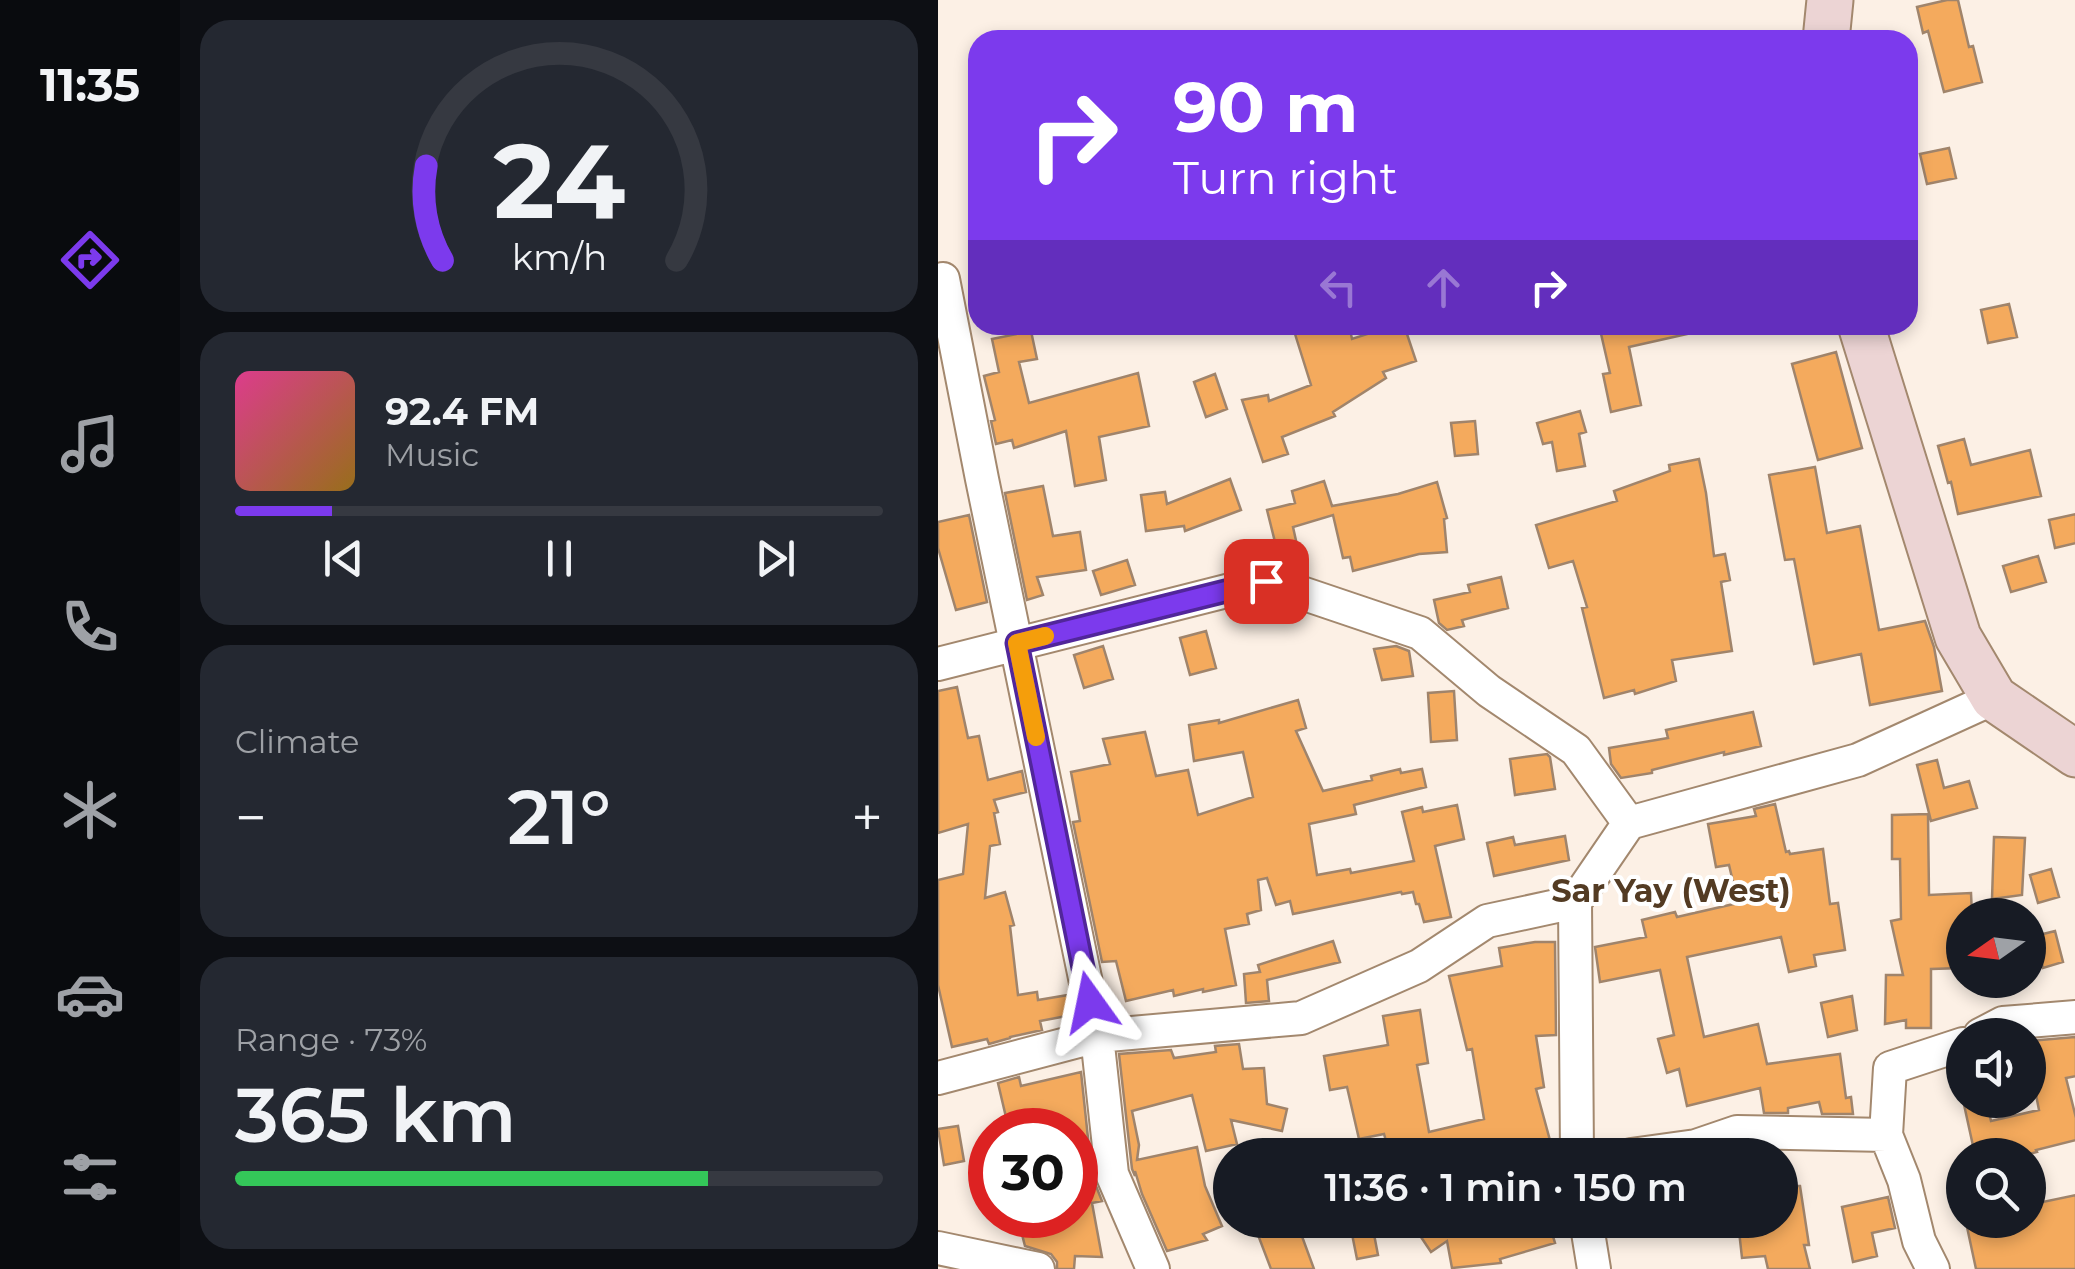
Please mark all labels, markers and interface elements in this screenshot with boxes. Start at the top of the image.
text: 11:35 [40,57,140,112]
text: 90 m [1173,64,1358,150]
icon: right [1008,70,1138,200]
text: 24 [493,117,625,244]
text: Turn right [1173,150,1398,205]
icon: directions [55,225,125,295]
text: km/h [511,235,607,279]
icon: left [1311,260,1366,315]
icon: ahead [1416,260,1471,315]
icon: right [1521,260,1576,315]
text: 92.4 FM [385,388,539,435]
icon: music [55,409,125,479]
text: Music [385,435,479,474]
icon: previous [316,531,371,586]
icon: pause [532,531,587,586]
icon: next [748,531,803,586]
pin [1224,539,1309,624]
icon: arrive [1239,554,1294,609]
icon: phone [55,592,125,662]
text: Climate [235,722,359,761]
text: 21° [507,771,611,863]
icon: climate [55,775,125,845]
text: − [235,784,267,851]
text: + [851,784,883,851]
district label: Sar Yay (West) [1551,871,1791,910]
north arrow [1946,898,2046,998]
map controls [1946,898,2046,1238]
position arrow [1038,950,1142,1054]
icon: car [55,959,125,1029]
button: sound [1946,1018,2046,1118]
text: Range · 73% [235,1020,427,1059]
text: 365 km [235,1069,516,1161]
speed limit sign: 30 [968,1108,1098,1238]
button: search [1946,1138,2046,1238]
icon: filters [55,1142,125,1212]
text: 11:36 · 1 min · 150 m [1324,1164,1687,1211]

